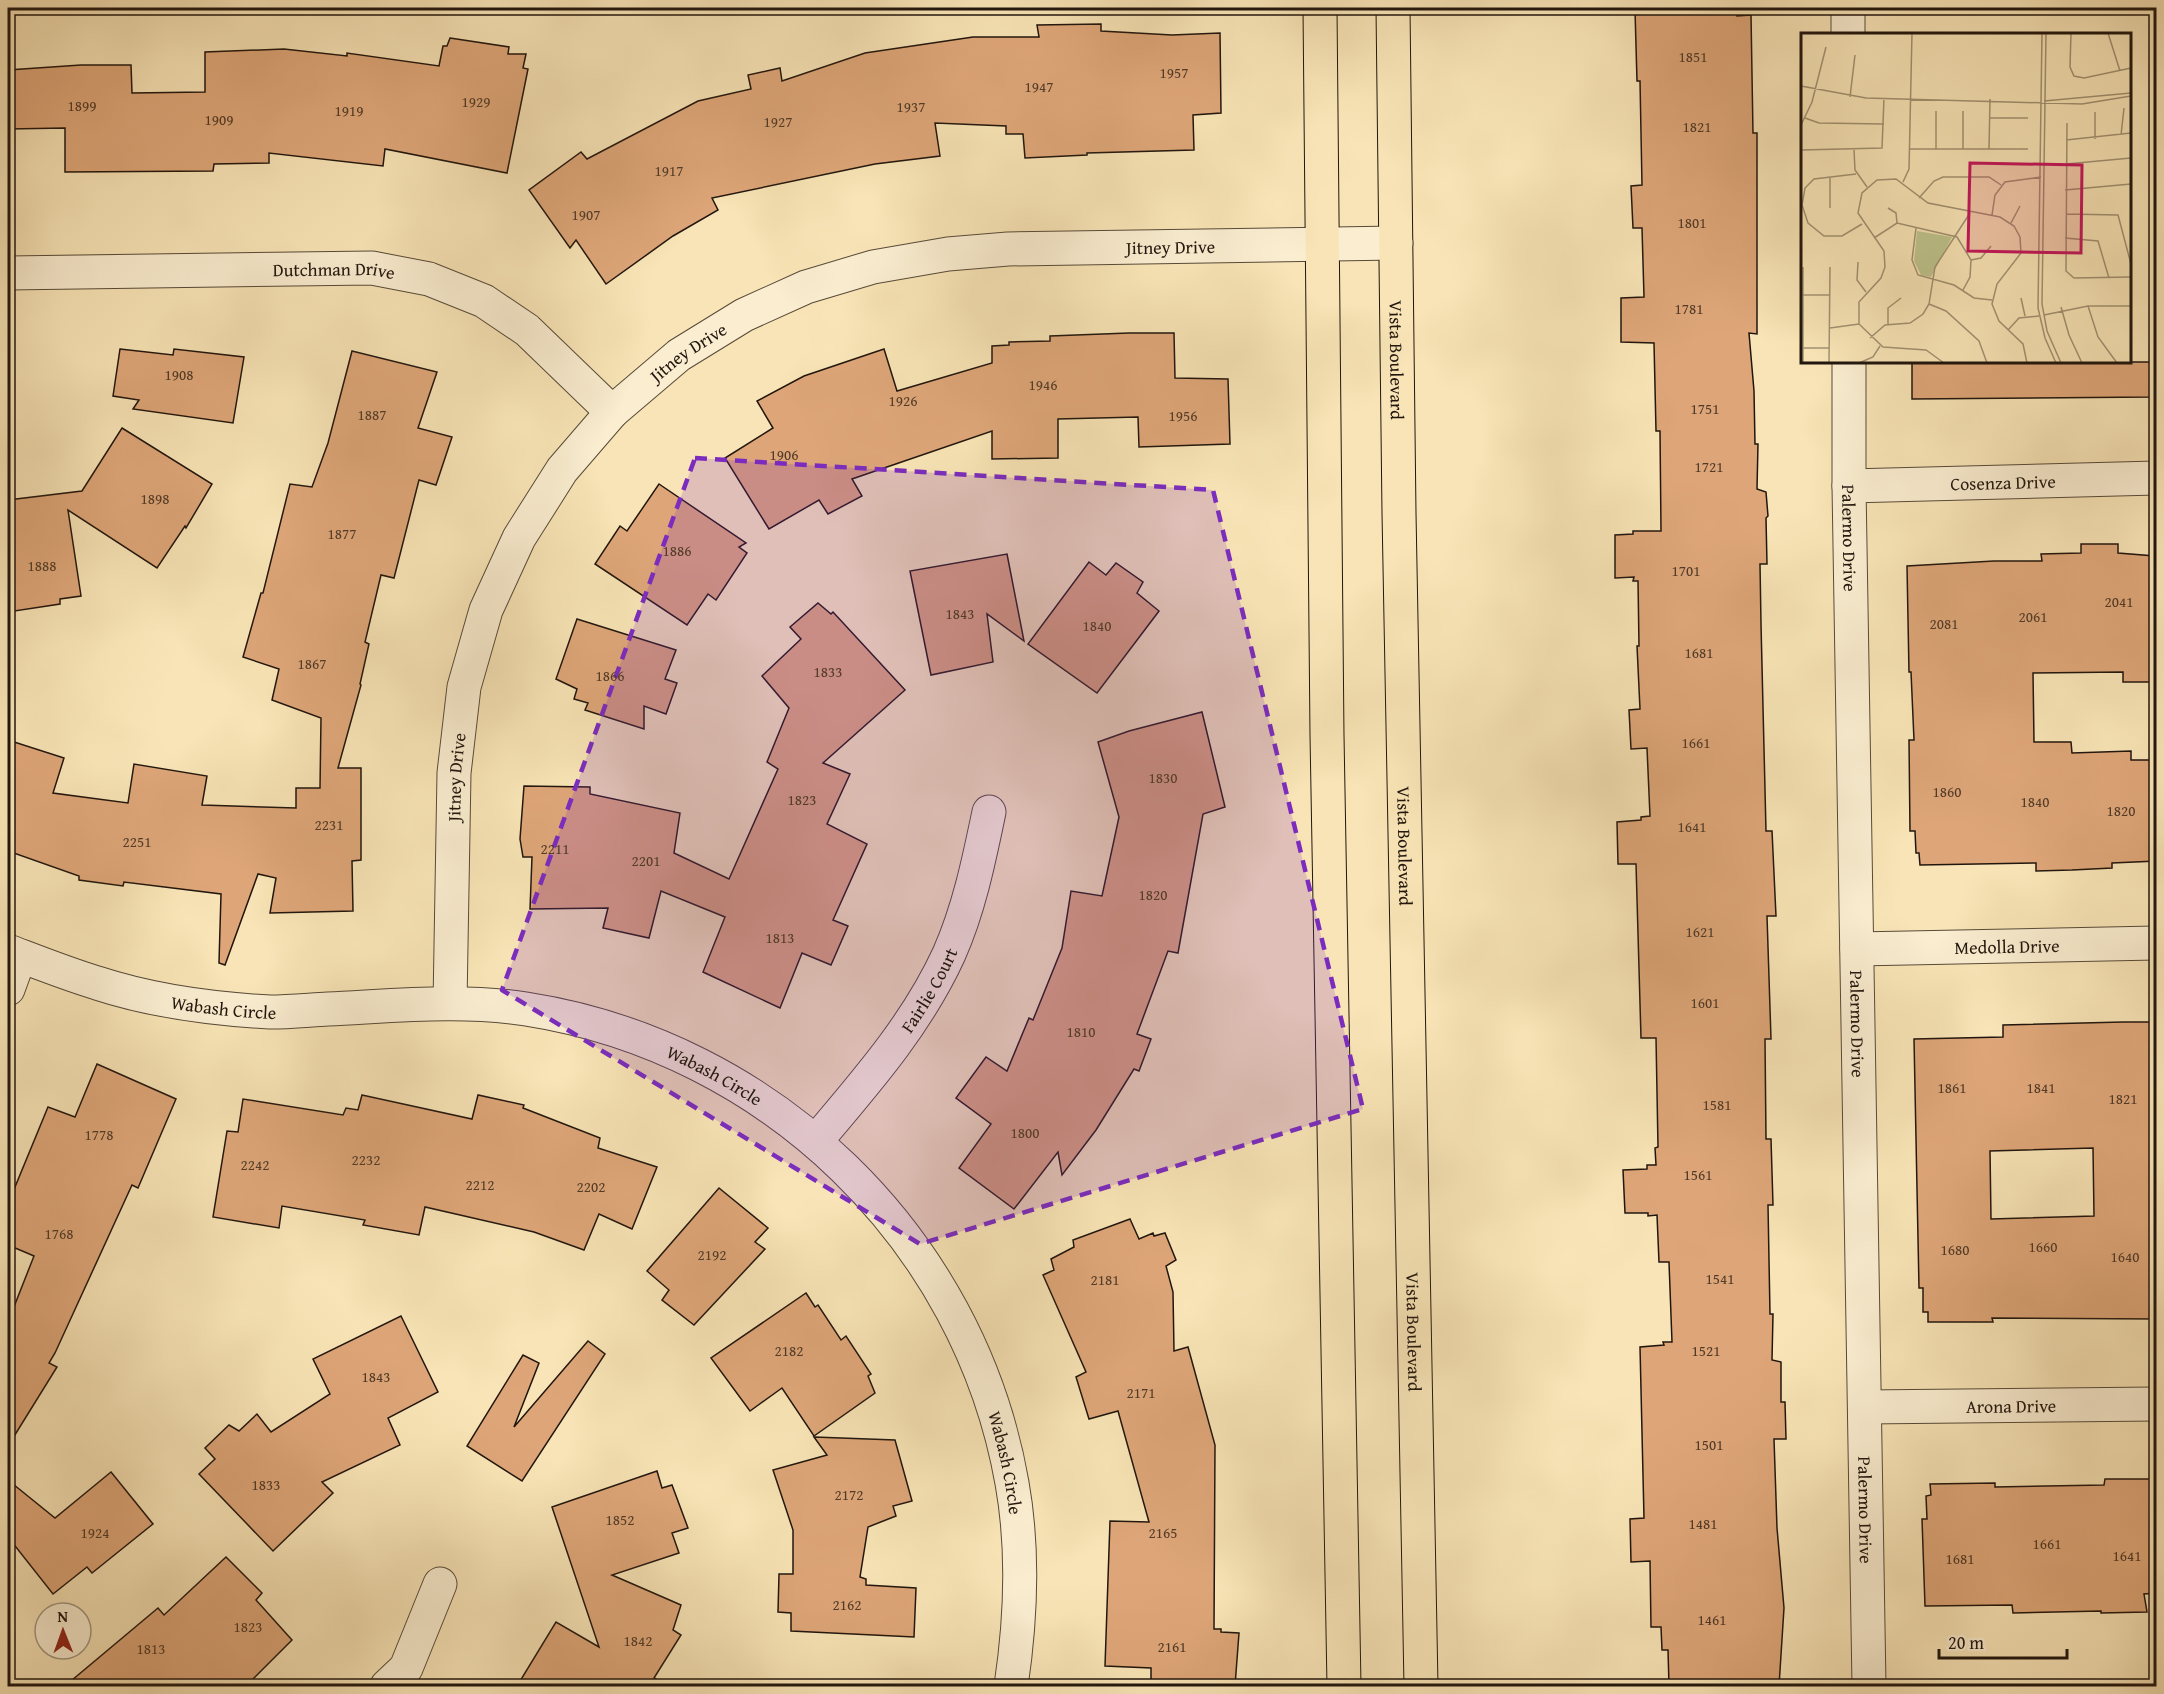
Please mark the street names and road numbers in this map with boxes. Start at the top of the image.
street label: Jitney Drive [1124,232,1215,261]
street label: Dutchman Drive [272,254,397,286]
street label: Vista Boulevard [1383,300,1411,420]
street label: Jitney Drive [642,315,732,390]
street label: Cosenza Drive [1950,467,2056,497]
street label: Palermo Drive [1835,484,1864,592]
street label: Jitney Drive [440,731,472,824]
street label: Vista Boulevard [1391,786,1420,906]
street label: Medolla Drive [1954,931,2060,961]
street label: Fairlie Court [894,943,964,1038]
street label: Palermo Drive [1844,970,1872,1078]
street label: Wabash Circle [169,988,276,1026]
street label: Wabash Circle [663,1038,768,1112]
street label: Vista Boulevard [1400,1272,1429,1392]
street label: Arona Drive [1966,1392,2056,1419]
street label: Wabash Circle [982,1408,1030,1516]
street label: Palermo Drive [1852,1456,1880,1564]

